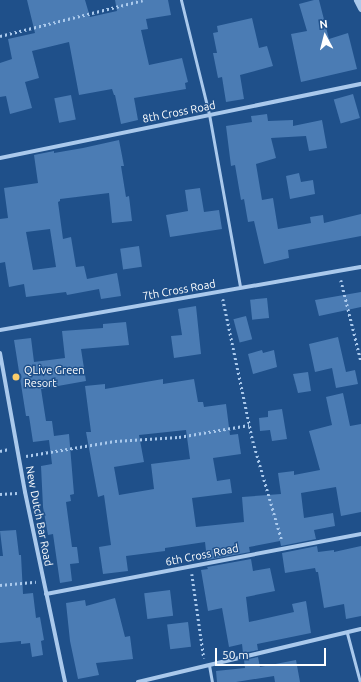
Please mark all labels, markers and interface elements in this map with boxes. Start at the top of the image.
north arrow [305,16,345,56]
text: N [319,18,328,31]
street label: 8th Cross Road [141,98,217,126]
street label: 7th Cross Road [141,277,217,303]
place label: QLive Green Resort [24,364,85,390]
marker: QLive Green Resort [11,372,21,382]
street label: New Dutch Bar Road [23,465,55,567]
street label: 6th Cross Road [164,541,240,569]
scale bar [217,640,328,666]
text: 50 m [222,648,249,661]

